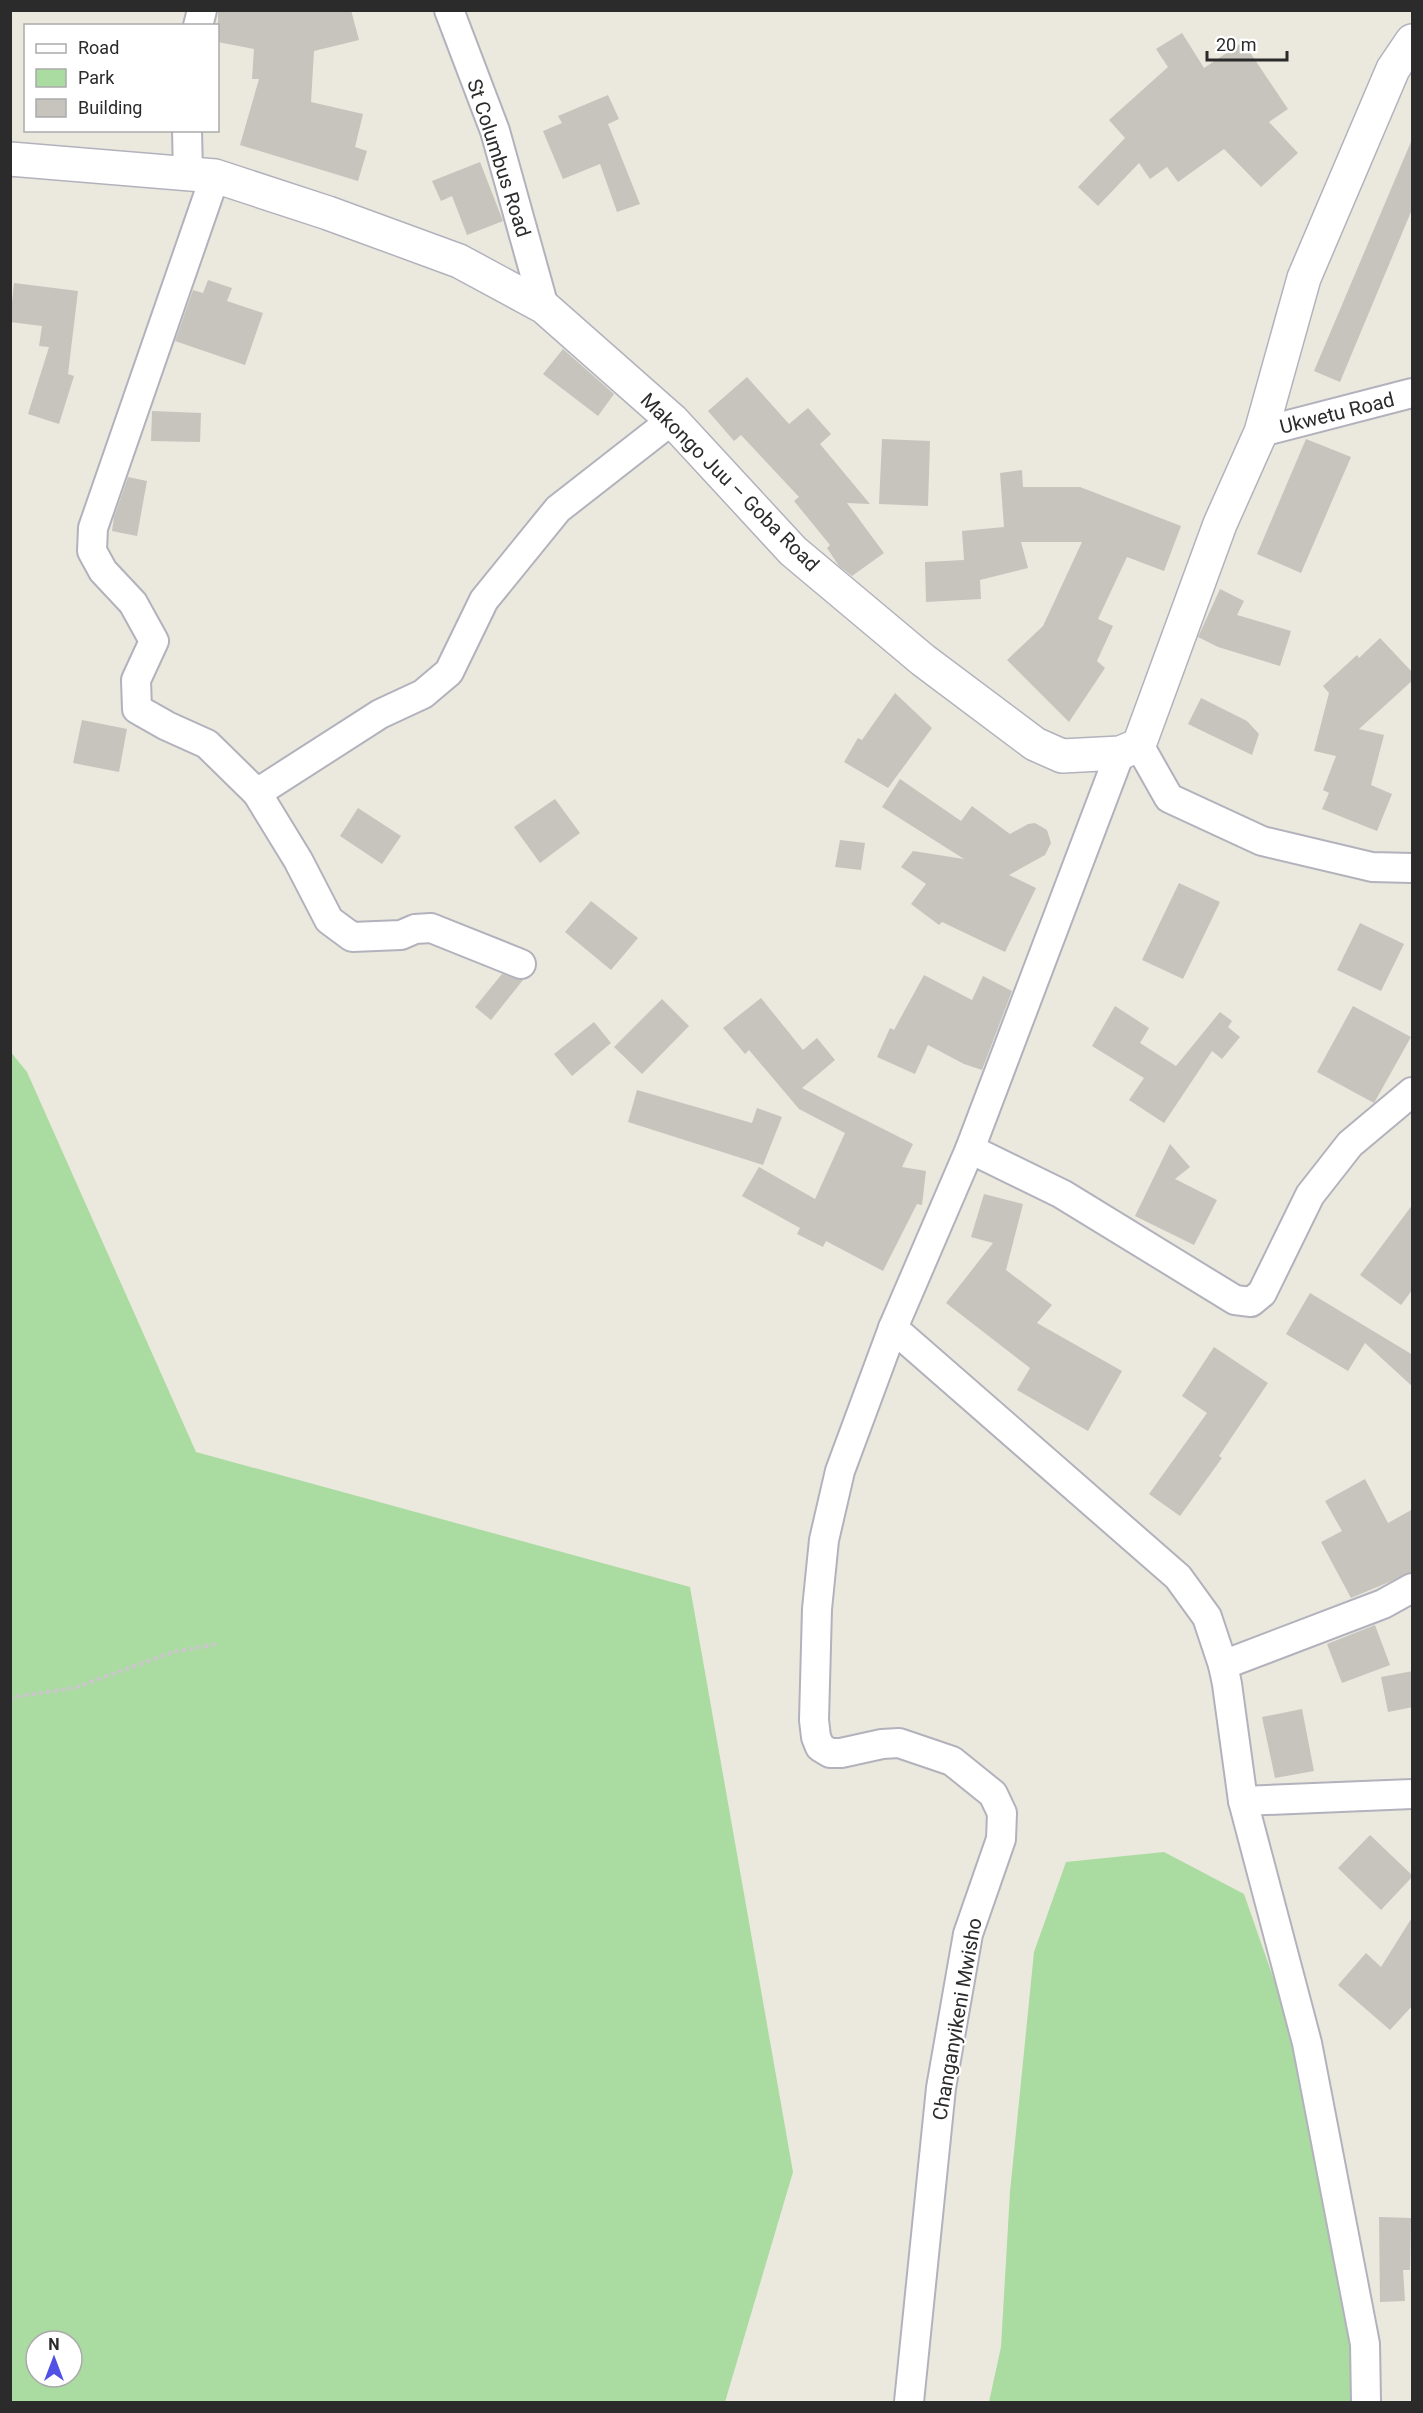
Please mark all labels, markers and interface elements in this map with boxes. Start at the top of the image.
legend [24,24,219,132]
scale bar [1207,24,1286,62]
text: 20 m [1216,34,1256,55]
text: Road [78,37,119,58]
text: Park [78,67,115,88]
street label: St Columbus Road [462,76,536,240]
text: Building [78,97,142,118]
street label: Ukwetu Road [1277,387,1397,439]
street label: Makongo Juu – Goba Road [636,388,824,576]
street label: Changanyikeni Mwisho [927,1916,987,2122]
north arrow [24,2329,84,2389]
text: N [48,2335,60,2354]

